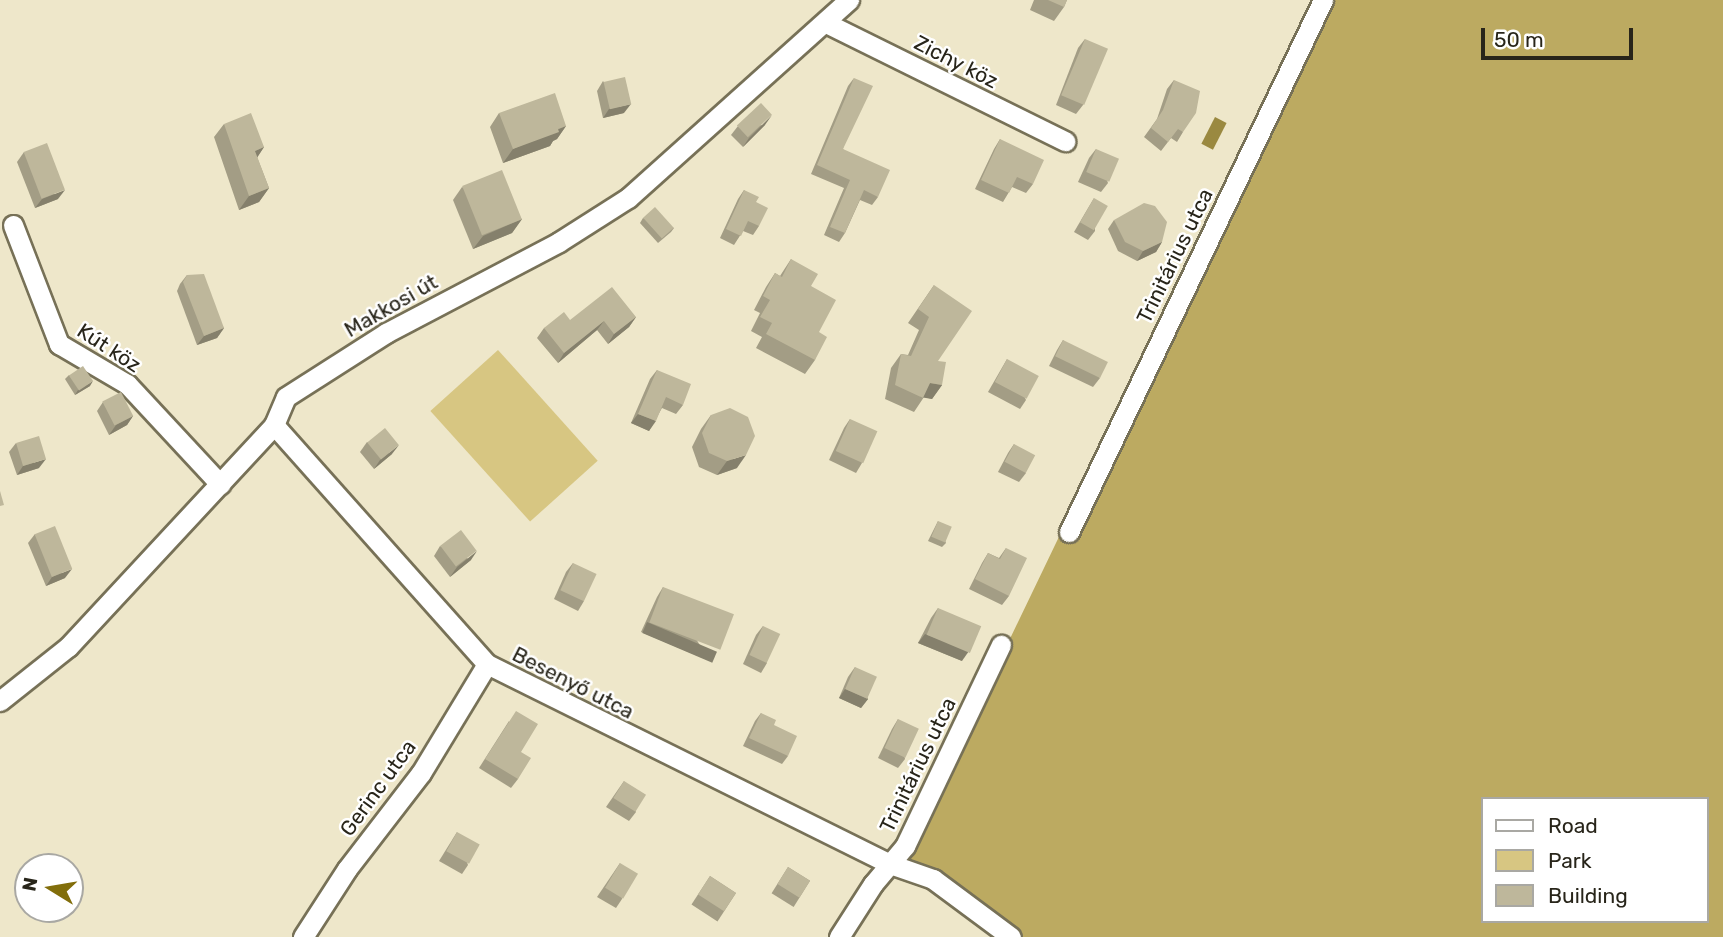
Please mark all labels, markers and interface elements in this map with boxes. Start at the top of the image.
scale bar [1485,14,1637,58]
text: 50 m [1494,27,1544,52]
street label: Zichy köz [910,30,1002,94]
street label: Trinitárius utca [1132,185,1218,327]
street label: Makkosi út [340,269,442,343]
street label: Kút köz [72,318,146,378]
street label: Besenyő utca [508,642,638,724]
street label: Trinitárius utca [875,694,961,836]
street label: Gerinc utca [335,735,421,841]
legend [1482,797,1709,923]
text: Road [1548,813,1598,838]
text: Park [1548,848,1592,873]
north arrow [14,853,84,923]
text: N [17,875,42,893]
text: Building [1548,883,1628,908]

